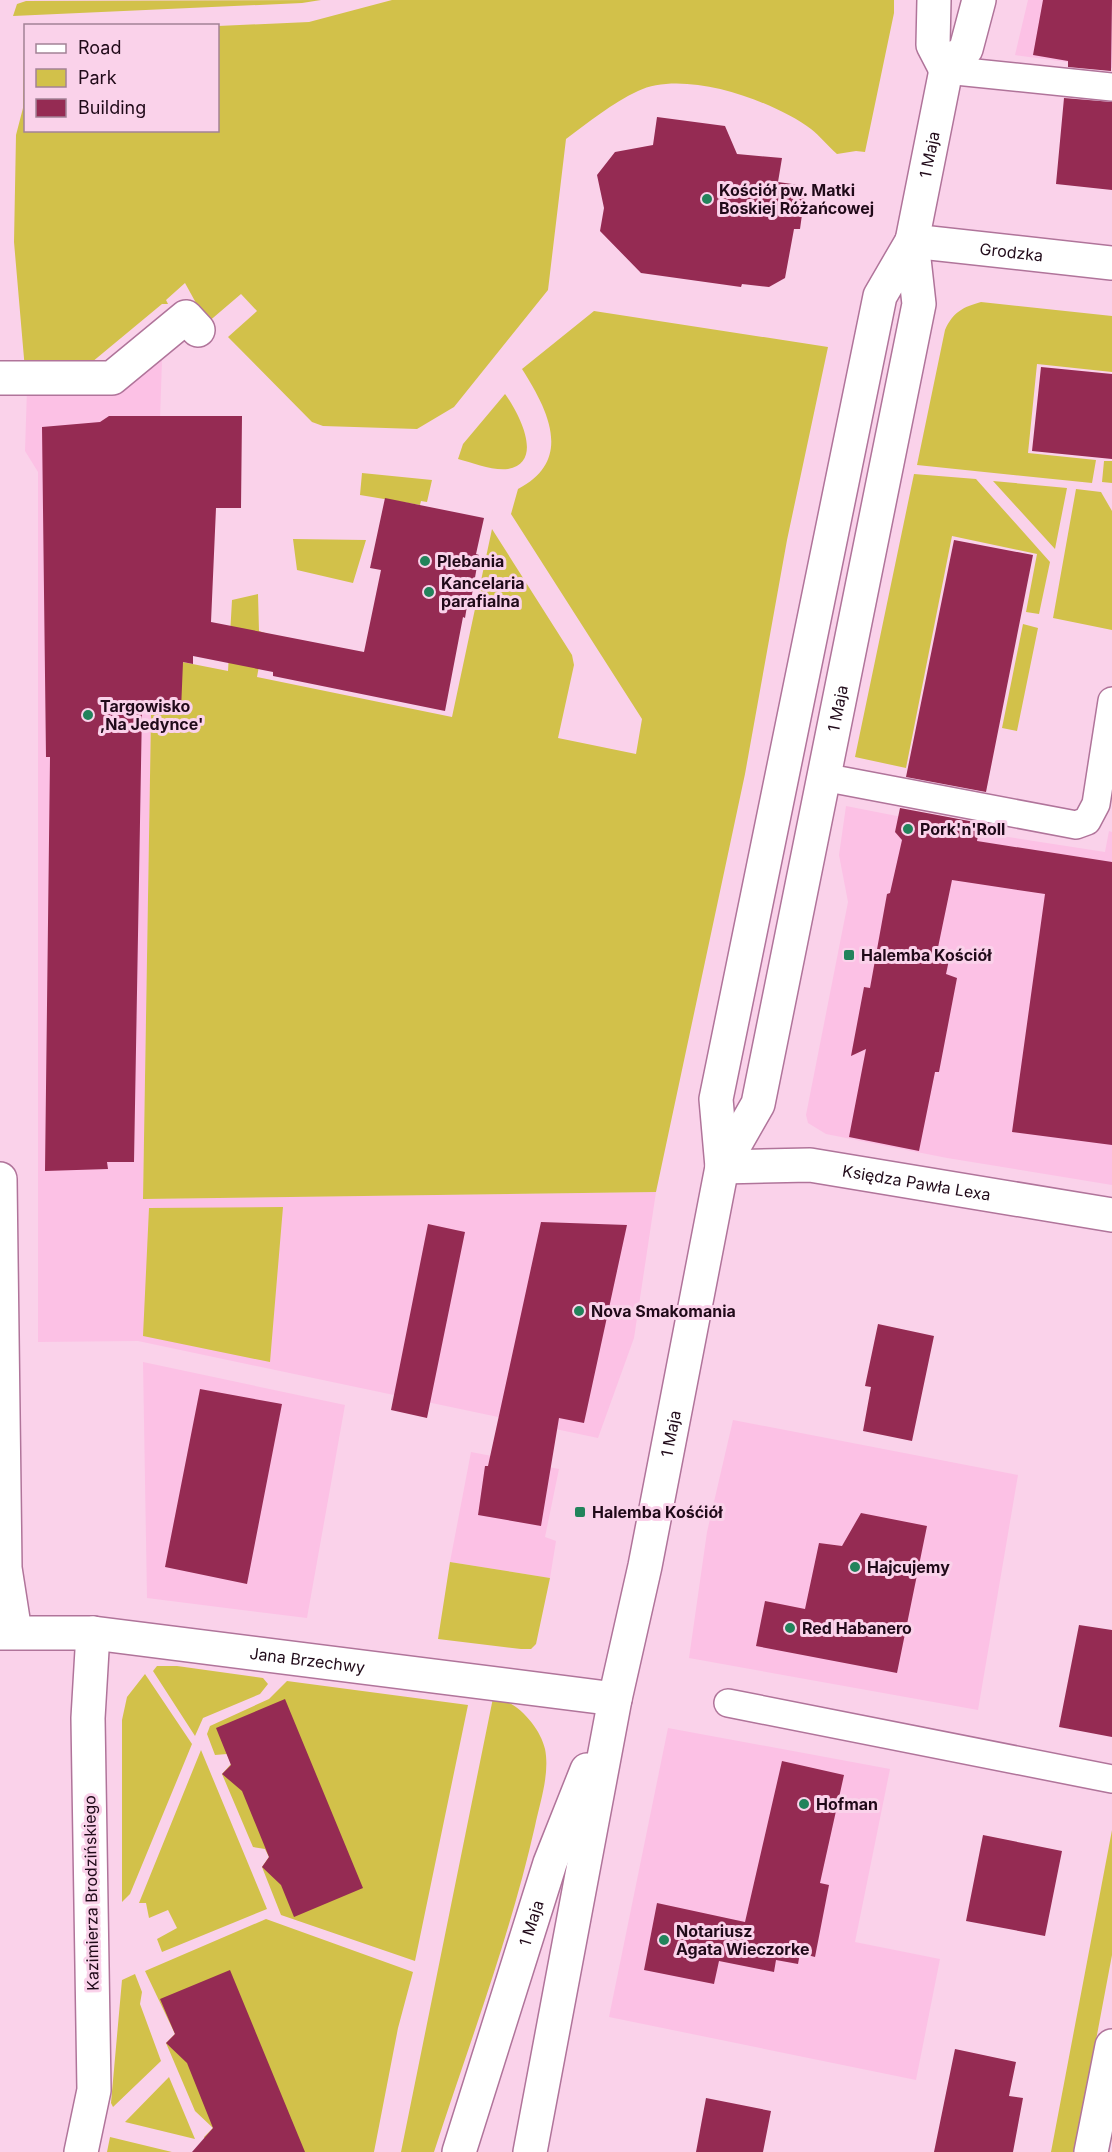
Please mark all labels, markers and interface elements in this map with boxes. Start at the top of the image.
legend [24,24,219,132]
text: Road [78,37,121,58]
text: Park [78,67,117,88]
text: Building [78,97,146,118]
street label: 1 Maja [915,130,944,180]
place label: Kościół pw. Matki Boskiej Różańcowej [719,180,874,218]
marker: Kościół pw. Matki Boskiej Różańcowej [700,192,714,206]
street label: Grodzka [979,239,1044,265]
place label: Plebania [437,551,504,571]
marker: Plebania [418,554,432,568]
place label: Kancelaria parafialna [441,573,525,611]
marker: Kancelaria parafialna [422,585,436,599]
street label: 1 Maja [823,683,852,734]
place label: Targowisko ,Na Jedynce' [100,696,203,734]
marker: Targowisko ,Na Jedynce' [81,708,95,722]
place label: Pork'n'Roll [920,819,1005,839]
marker: Pork'n'Roll [901,822,915,836]
place label: Halemba Kościół [861,945,992,965]
marker: Halemba Kościół [842,948,856,962]
street label: Księdza Pawła Lexa [841,1161,992,1205]
place label: Nova Smakomania [591,1301,736,1321]
marker: Nova Smakomania [572,1304,586,1318]
street label: 1 Maja [656,1409,685,1459]
place label: Halemba Kośćiół [592,1502,723,1522]
marker: Halemba Kośćiół [573,1505,587,1519]
place label: Hajcujemy [867,1557,950,1577]
marker: Hajcujemy [848,1560,862,1574]
place label: Red Habanero [802,1618,912,1638]
marker: Red Habanero [783,1621,797,1635]
street label: Jana Brzechwy [248,1643,366,1677]
place label: Hofman [816,1794,878,1814]
street label: Kazimierza Brodzińskiego [79,1795,103,1991]
marker: Hofman [797,1797,811,1811]
street label: 1 Maja [514,1898,548,1949]
place label: Notariusz Agata Wieczorke [676,1921,809,1959]
marker: Notariusz Agata Wieczorke [657,1933,671,1947]

